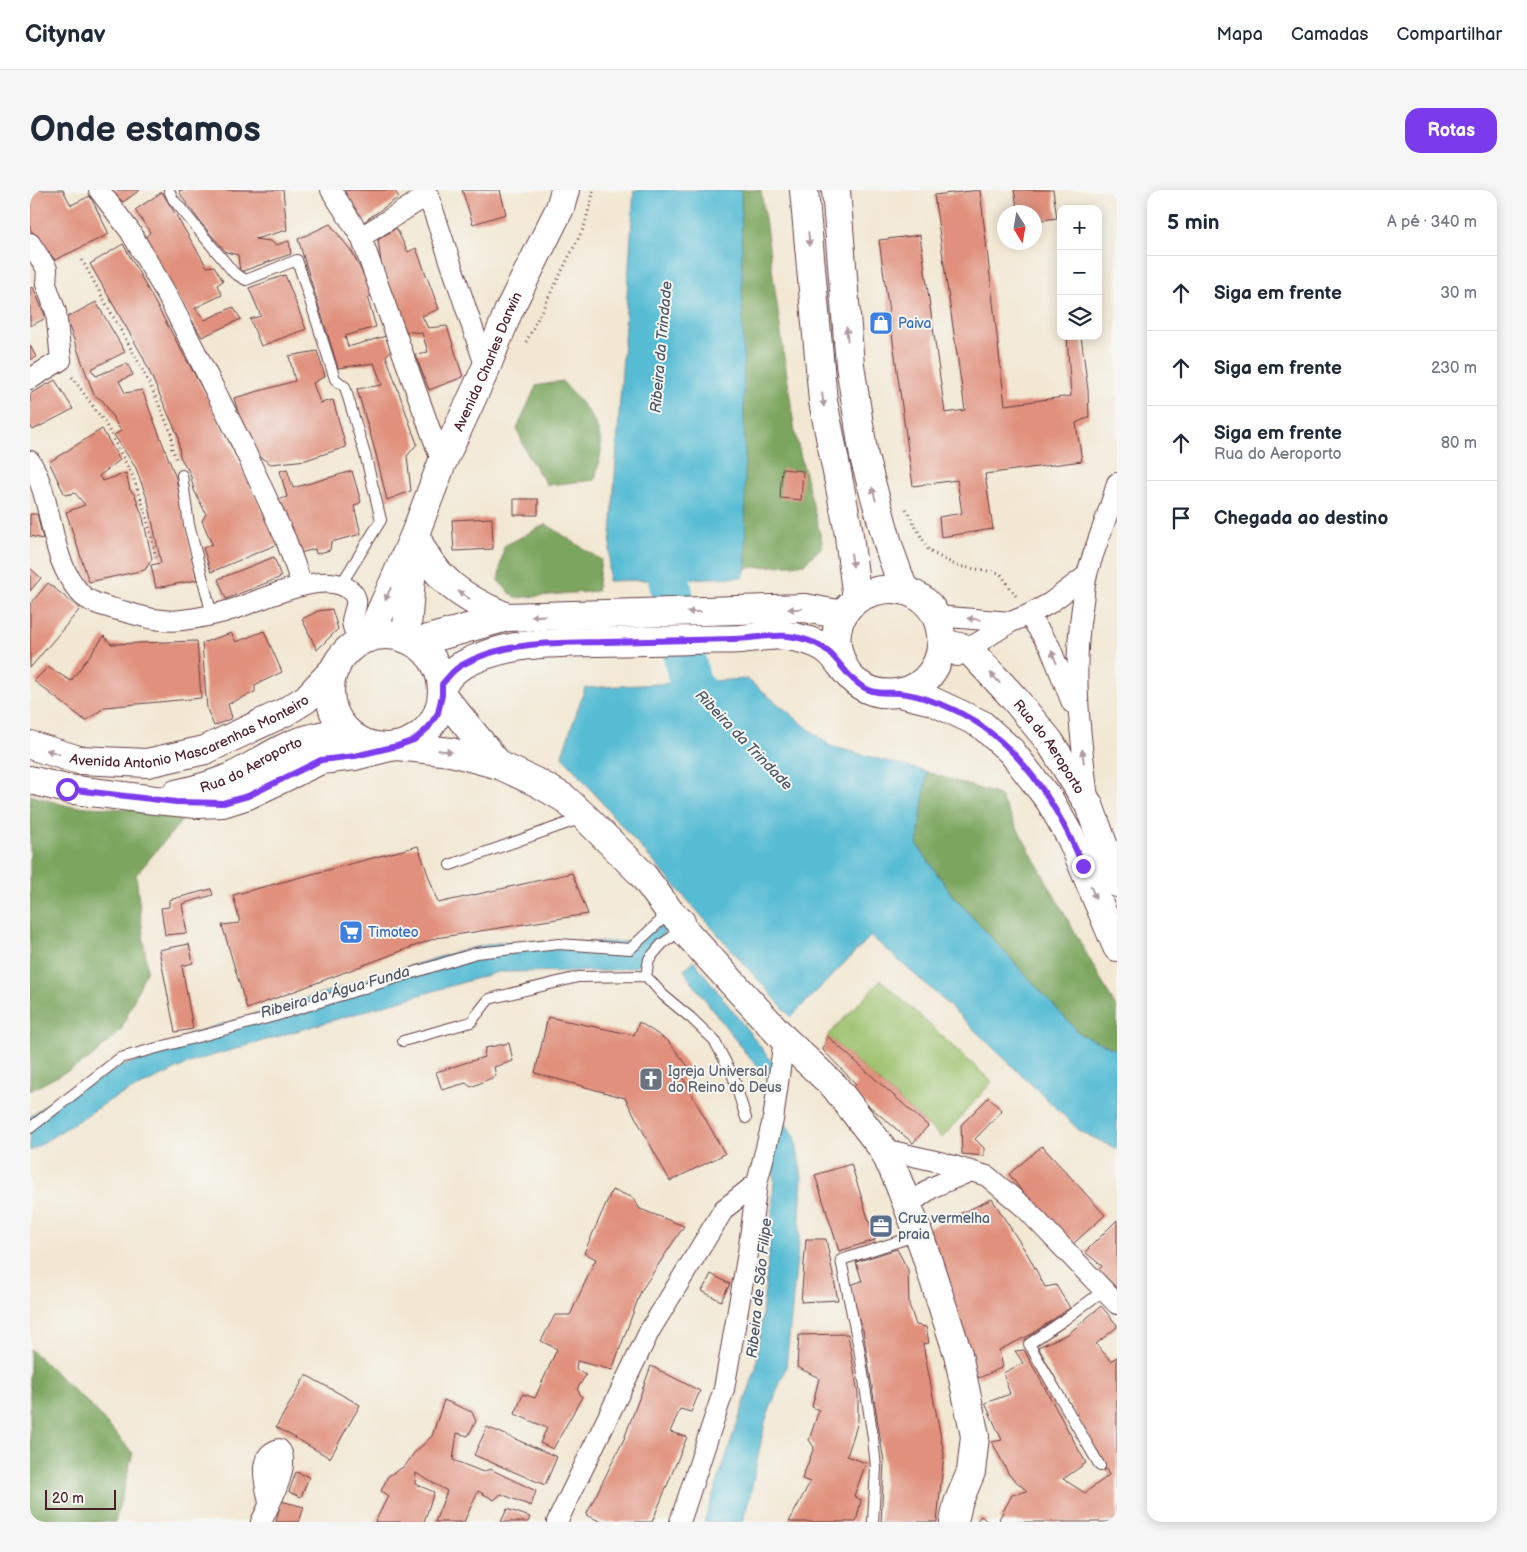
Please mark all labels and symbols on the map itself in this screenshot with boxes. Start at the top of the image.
north arrow [997,205,1042,250]
one-way arrow [805,231,813,247]
water label: Ribeira da Trindade [646,280,677,414]
street label: Avenida Charles Darwin [450,289,526,434]
shop icon: Paiva [868,310,894,336]
place label: Paiva [898,315,932,332]
one-way arrow [843,325,851,341]
one-way arrow [819,393,827,409]
one-way arrow [870,486,878,501]
one-way arrow [848,553,856,569]
one-way arrow [384,587,392,601]
one-way arrow [457,590,471,600]
one-way arrow [786,605,802,613]
one-way arrow [686,608,702,616]
one-way arrow [530,612,546,620]
one-way arrow [965,615,981,623]
one-way arrow [1050,649,1058,664]
one-way arrow [989,672,1001,684]
water label: Ribeira da Trindade [691,686,797,795]
street label: Avenida Antonio Mascarenhas Monteiro [68,691,312,772]
street label: Rua do Aeroporto [1010,696,1088,797]
street label: Rua do Aeroporto [198,733,304,797]
one-way arrow [437,747,453,755]
one-way arrow [46,748,61,755]
one-way arrow [1079,748,1087,764]
route start [56,778,79,801]
route end [1072,855,1095,878]
one-way arrow [1090,885,1098,899]
supermarket icon: Timoteo [338,919,364,945]
place label: Timoteo [368,924,419,941]
water label: Ribeira da Água Funda [258,962,412,1023]
place label: Igreja Universal do Reino do Deus [668,1063,782,1096]
church icon: Igreja Universal do Reino do Deus [638,1066,664,1092]
place label: Cruz vermelha praia [898,1210,990,1243]
office icon: Cruz vermelha praia [868,1213,894,1239]
water label: Ribeira de São Filipe [743,1217,776,1359]
scale bar [45,1487,116,1510]

